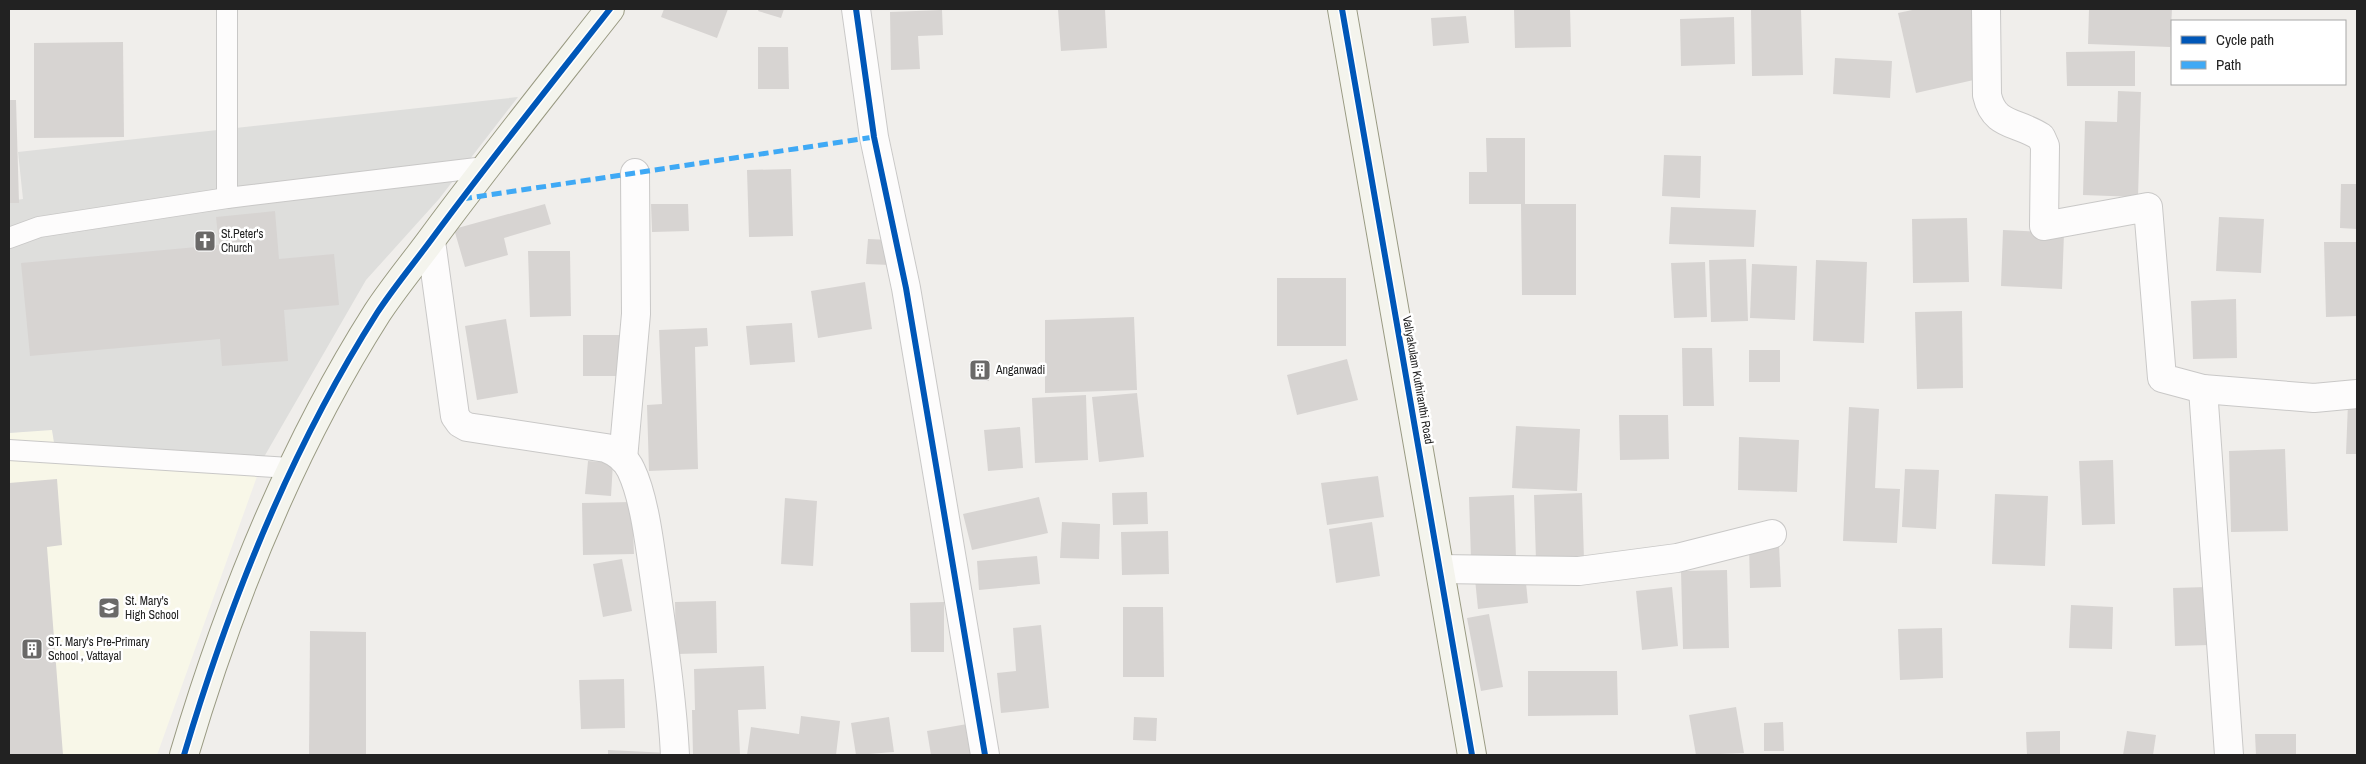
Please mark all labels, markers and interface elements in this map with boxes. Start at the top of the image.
legend [2171,20,2346,85]
text: Cycle path [2216,29,2274,50]
text: Path [2216,54,2241,75]
place label: St.Peter's Church [221,226,263,256]
church icon: St.Peter's Church [193,229,217,253]
street label: Valiyakulam Kuthiranthi Road [1399,315,1437,445]
building icon: Anganwadi [968,358,992,382]
place label: Anganwadi [995,362,1045,378]
place label: St. Mary's High School [125,593,179,623]
school or university icon: St. Mary's High School [97,596,121,620]
place label: ST. Mary's Pre-Primary School , Vattayal [48,634,149,664]
building icon: ST. Mary's Pre-Primary School , Vattayal [20,637,44,661]

